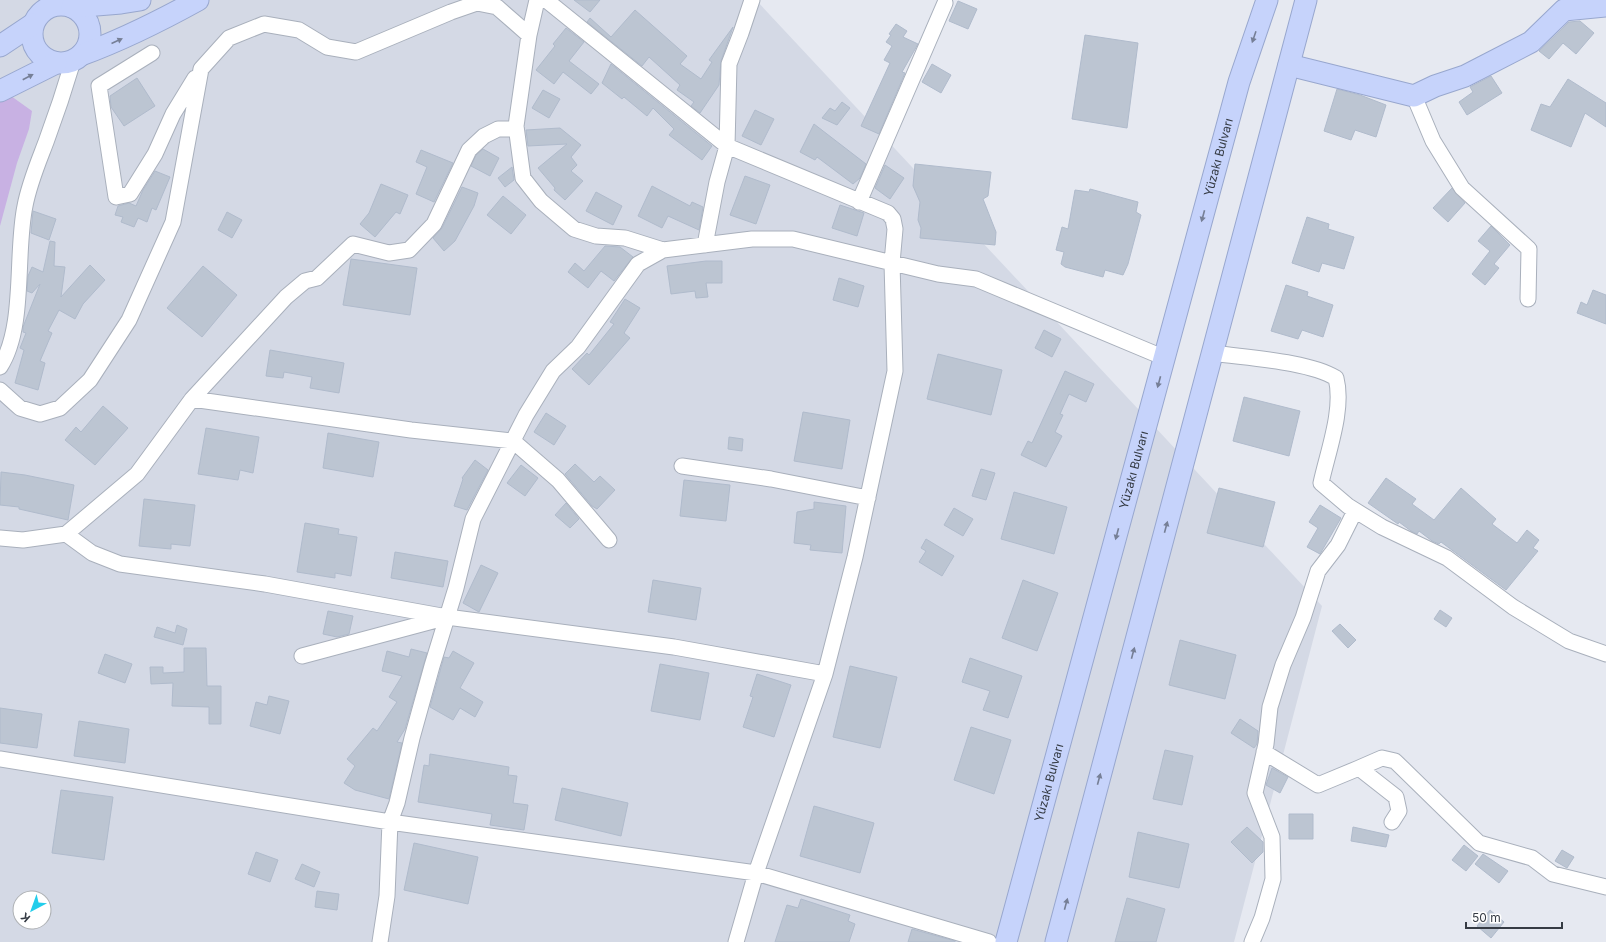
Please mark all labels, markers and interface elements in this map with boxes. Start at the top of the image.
one-way arrow [1251,31,1257,43]
one-way arrow [112,38,124,44]
one-way arrow [23,74,34,81]
street label: Yüzakı Bulvarı [1200,117,1236,198]
one-way arrow [1200,210,1206,222]
one-way arrow [1156,376,1162,388]
street label: Yüzakı Bulvarı [1116,429,1151,510]
one-way arrow [1163,521,1169,533]
one-way arrow [1114,529,1120,541]
one-way arrow [1130,647,1136,659]
street label: Yüzakı Bulvarı [1031,742,1066,823]
one-way arrow [1097,772,1103,785]
north arrow [12,890,52,930]
one-way arrow [1063,898,1069,910]
scale bar [1466,904,1562,930]
text: K [18,910,33,925]
text: 50 m [1472,910,1501,925]

